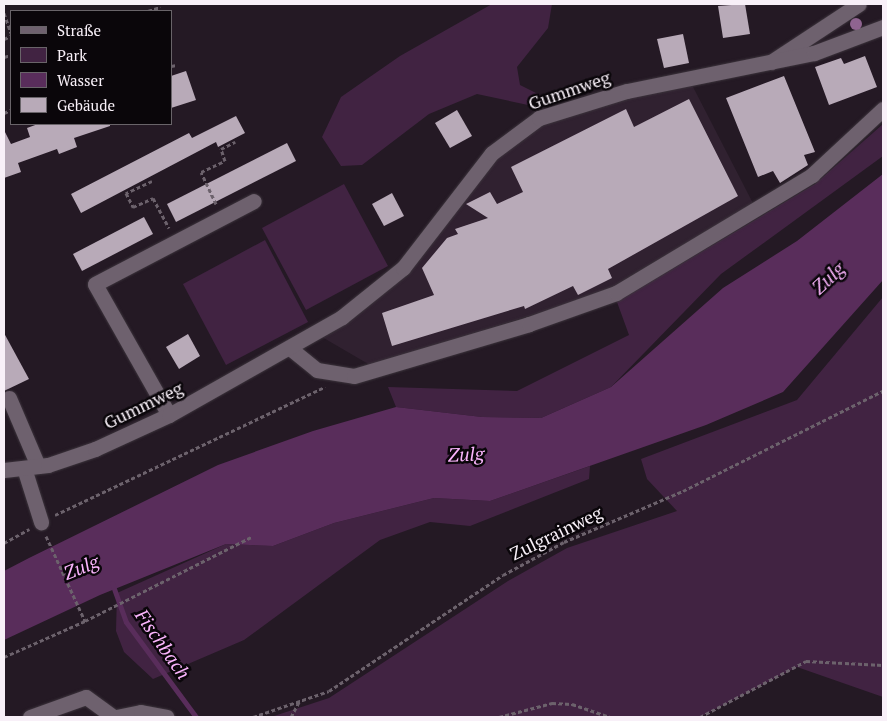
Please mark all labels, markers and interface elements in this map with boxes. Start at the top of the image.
legend [10,10,172,125]
text: Straße [57,20,101,40]
text: Park [57,45,87,65]
street label: Gummweg [525,66,613,114]
text: Wasser [57,70,104,90]
text: Gebäude [57,95,115,115]
water label: Zulg [807,257,849,299]
street label: Gummweg [100,377,186,433]
water label: Zulg [447,442,485,466]
street label: Zulgrainweg [506,501,606,565]
water label: Zulg [60,550,102,584]
water label: Fischbach [131,605,195,683]

